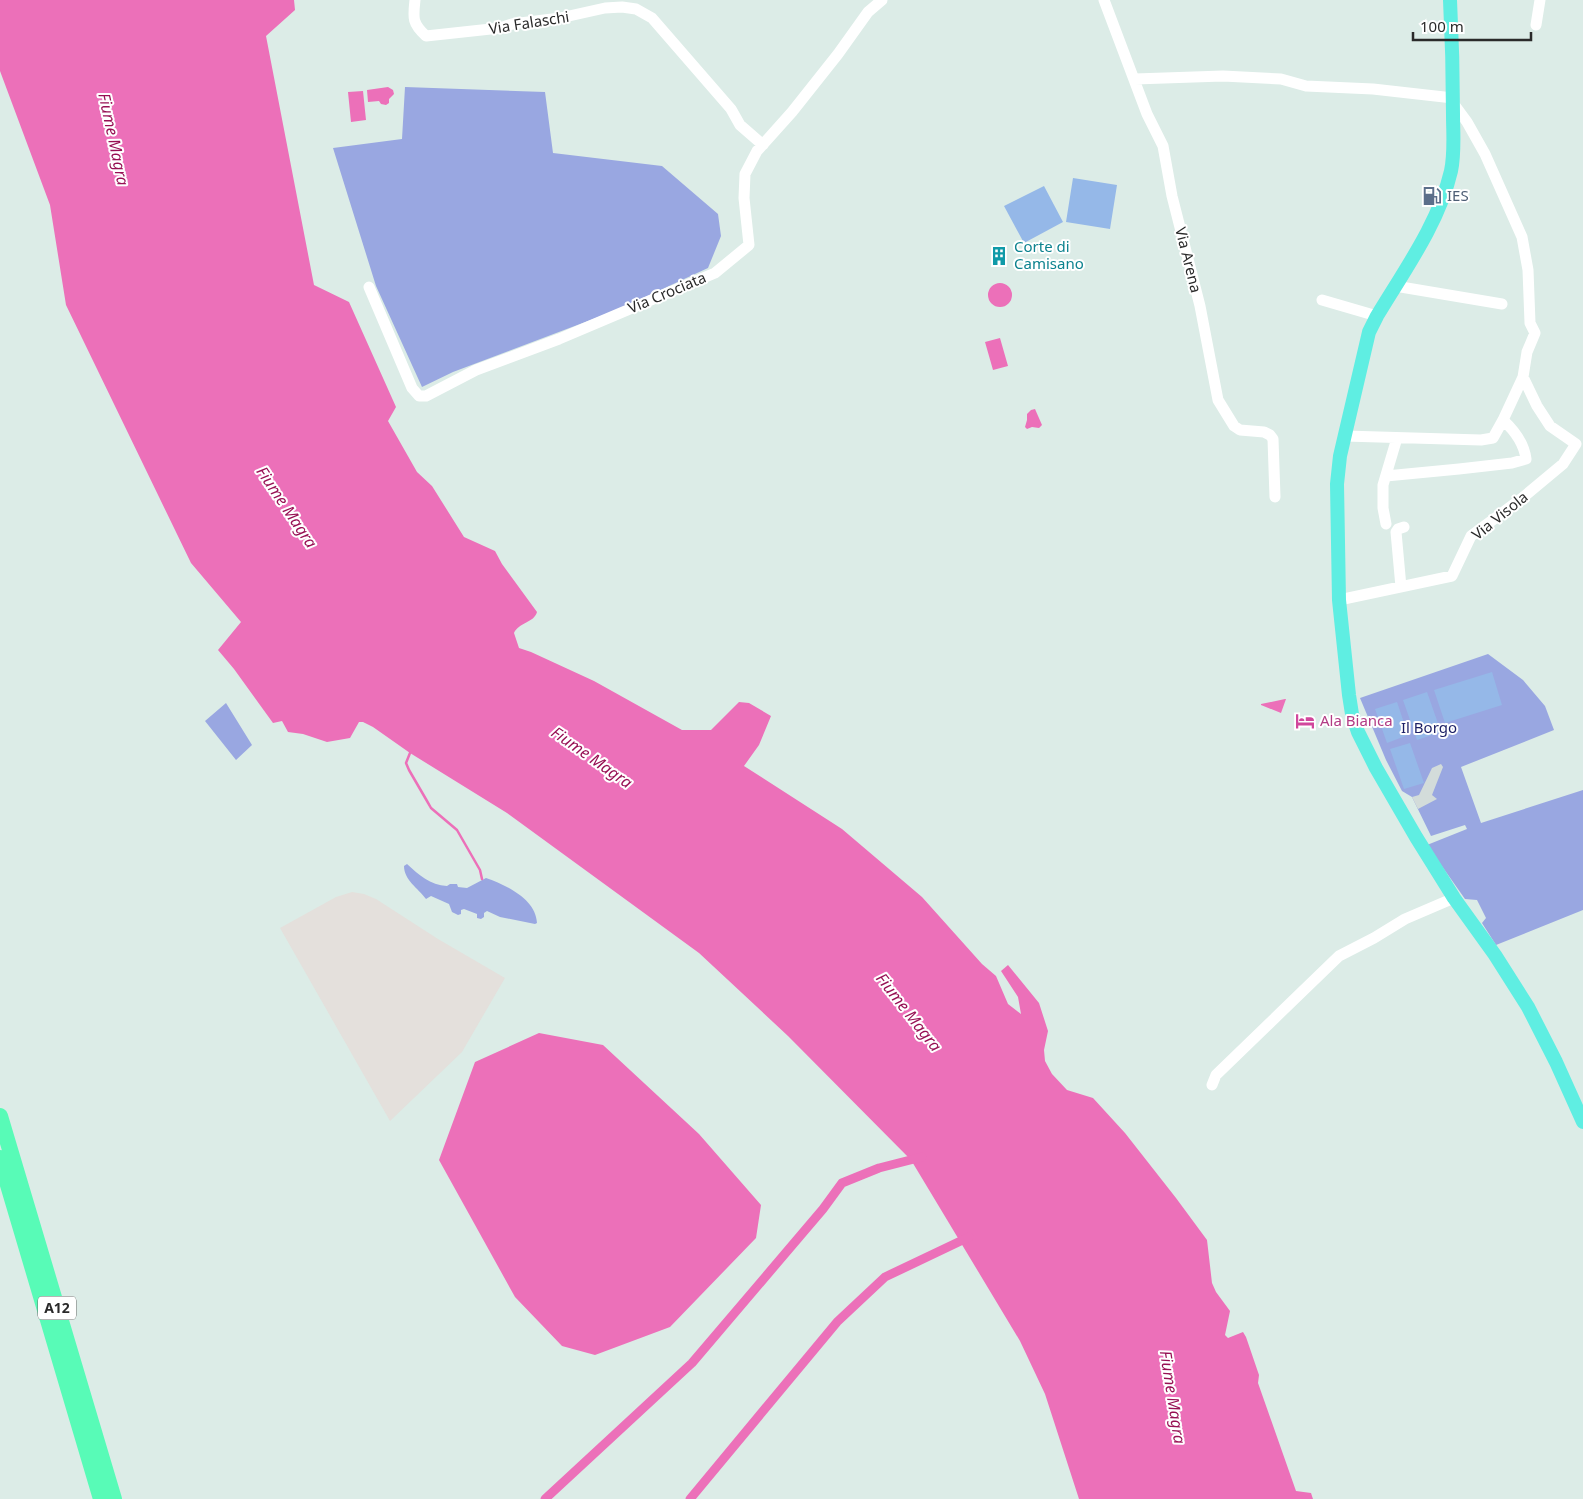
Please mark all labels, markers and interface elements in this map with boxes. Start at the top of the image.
street label: Via Falaschi [487,6,571,38]
scale bar [1413,10,1530,42]
text: 100 m [1420,16,1464,36]
water label: Fiume Magra [93,91,135,187]
fuel station icon: IES [1421,185,1443,207]
place label: IES [1447,185,1469,205]
street label: Via Arena [1171,225,1207,295]
place label: Corte di Camisano [1014,236,1084,273]
building icon: Corte di Camisano [988,245,1010,267]
street label: Via Crociata [625,267,709,317]
water label: Fiume Magra [252,462,322,552]
street label: Via Visola [1467,486,1532,544]
hotel icon: Ala Bianca [1294,710,1316,732]
place label: Ala Bianca [1320,710,1393,730]
park label: Il Borgo [1401,717,1457,737]
water label: Fiume Magra [547,721,637,793]
water label: Fiume Magra [871,968,947,1056]
road number: A12 [38,1296,76,1320]
water label: Fiume Magra [1155,1349,1191,1445]

